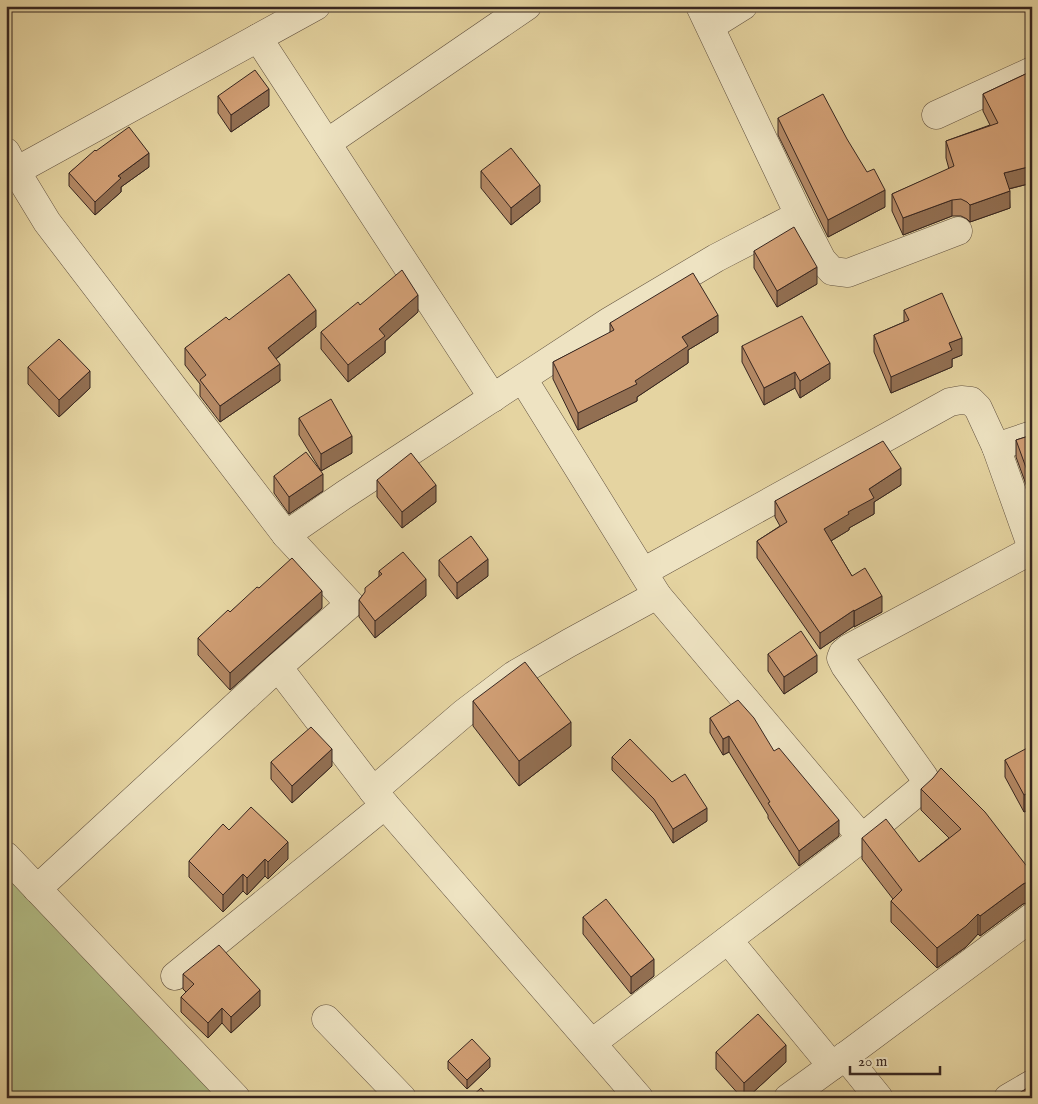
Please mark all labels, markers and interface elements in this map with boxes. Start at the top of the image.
scale bar [850,1044,940,1076]
text: 20 m [858,1052,888,1071]

